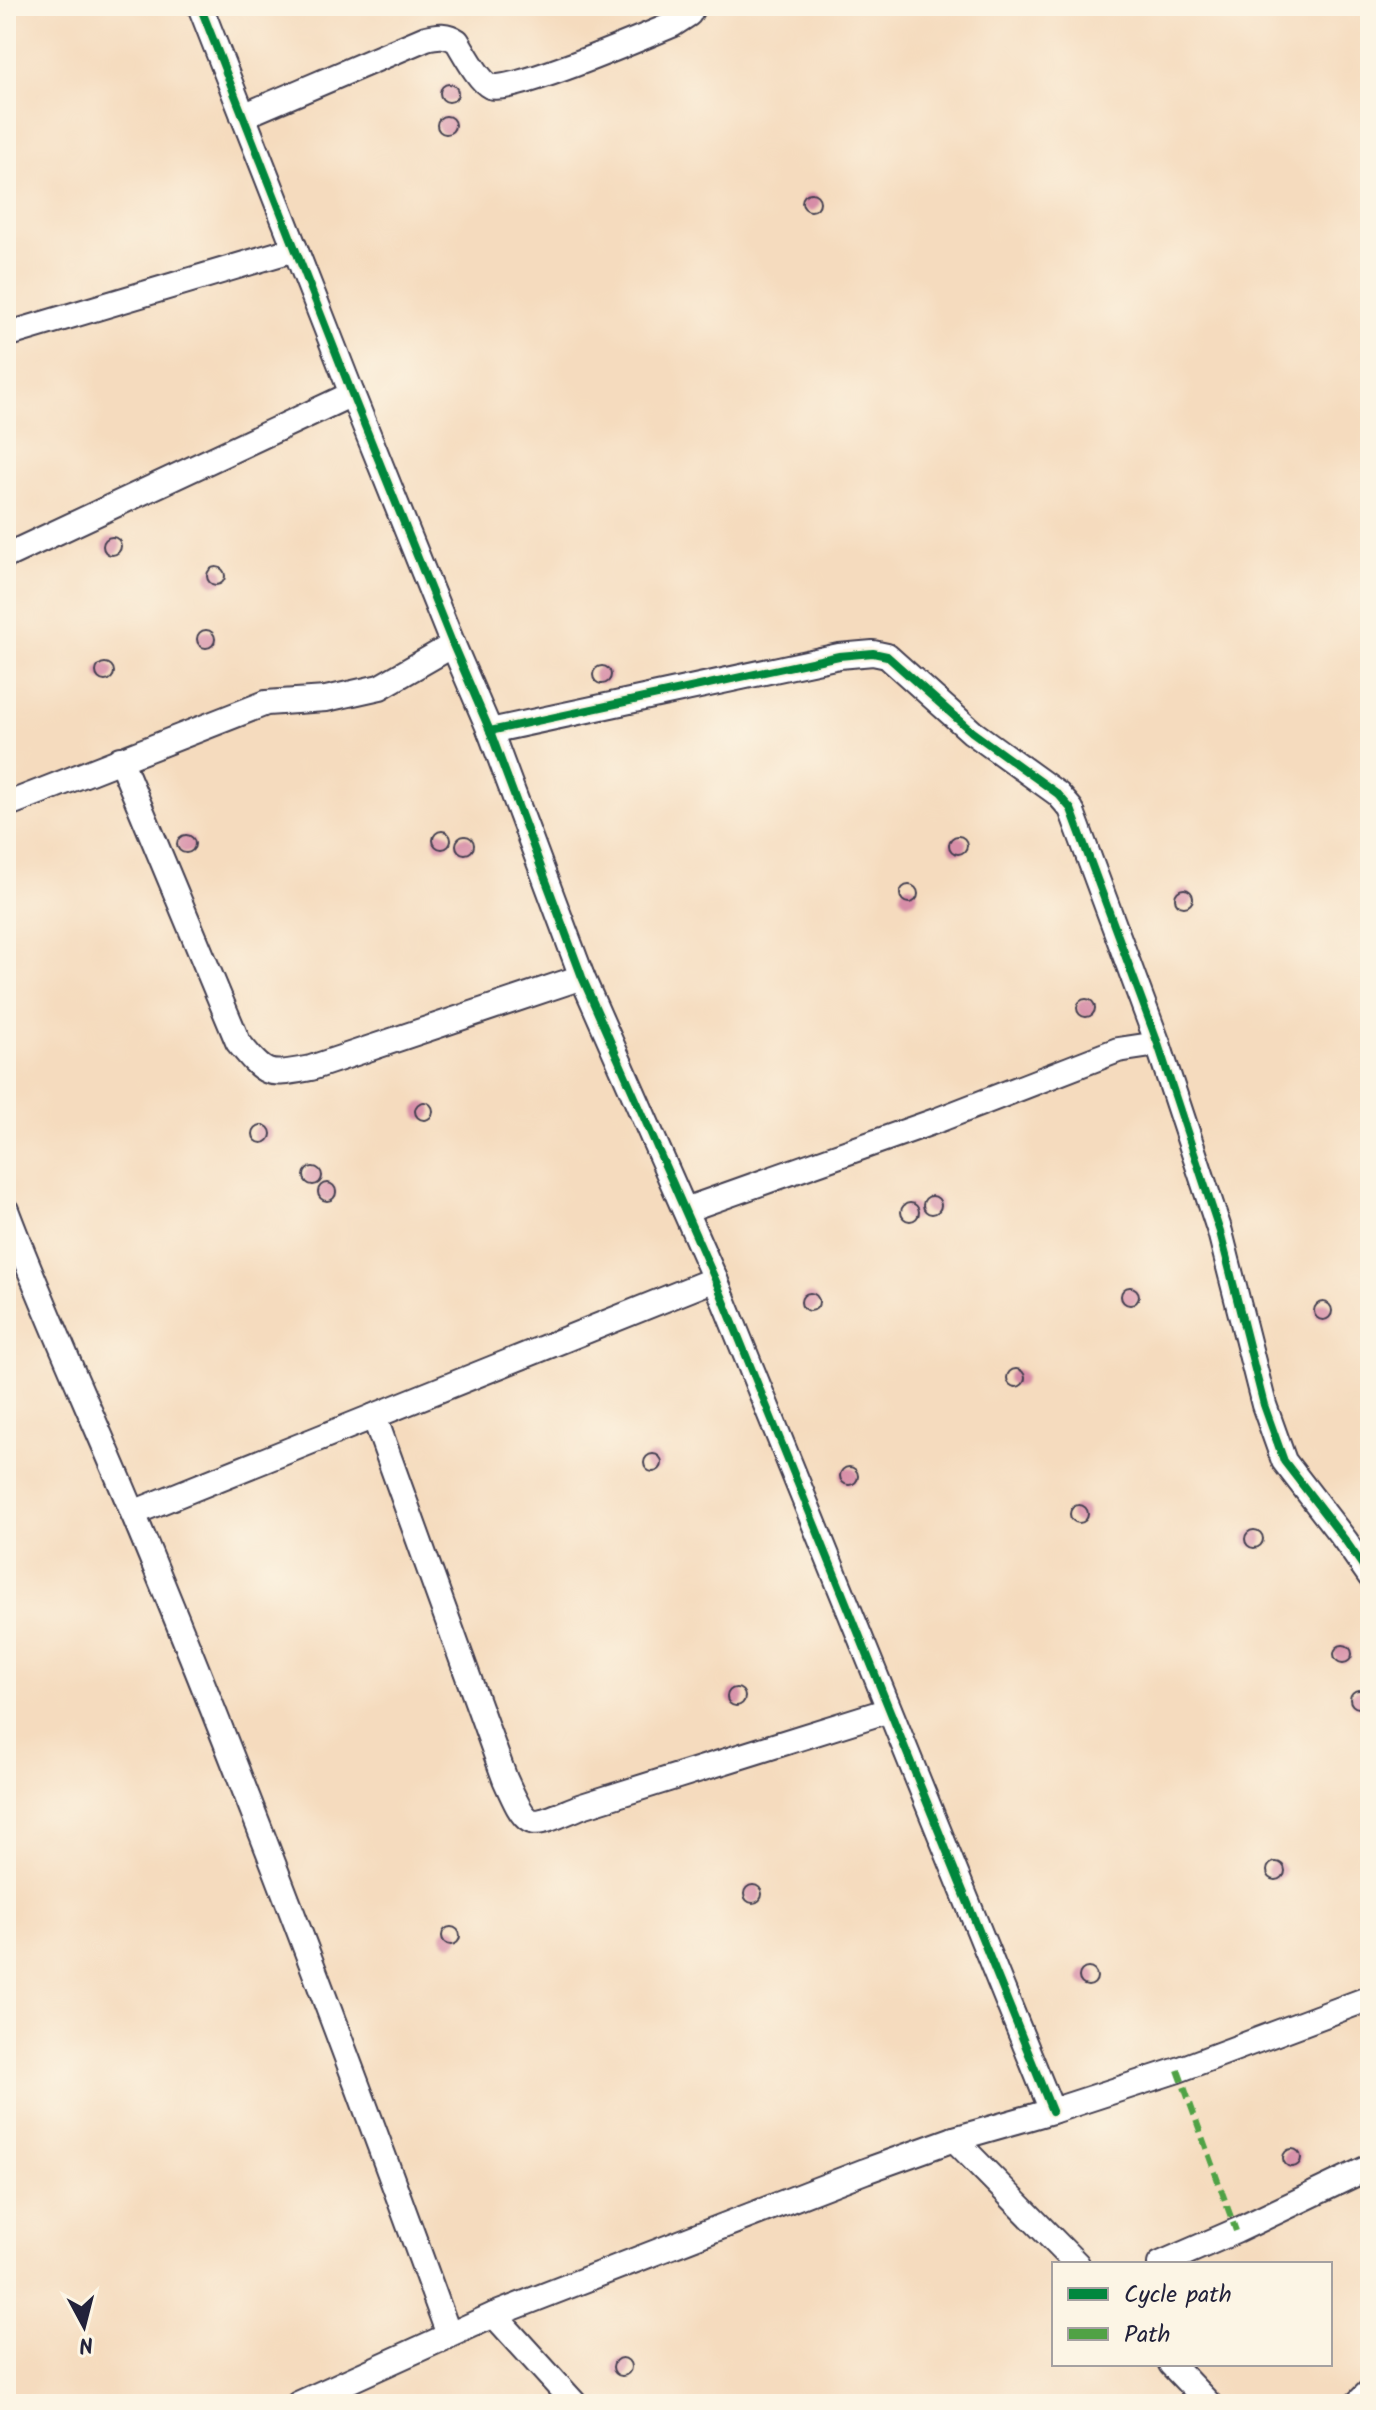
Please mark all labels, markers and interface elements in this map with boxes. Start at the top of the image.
legend [1052,2262,1332,2366]
text: Cycle path [1124,2276,1232,2315]
north arrow [44,2286,124,2366]
text: Path [1124,2316,1170,2355]
text: N [77,2325,95,2362]

